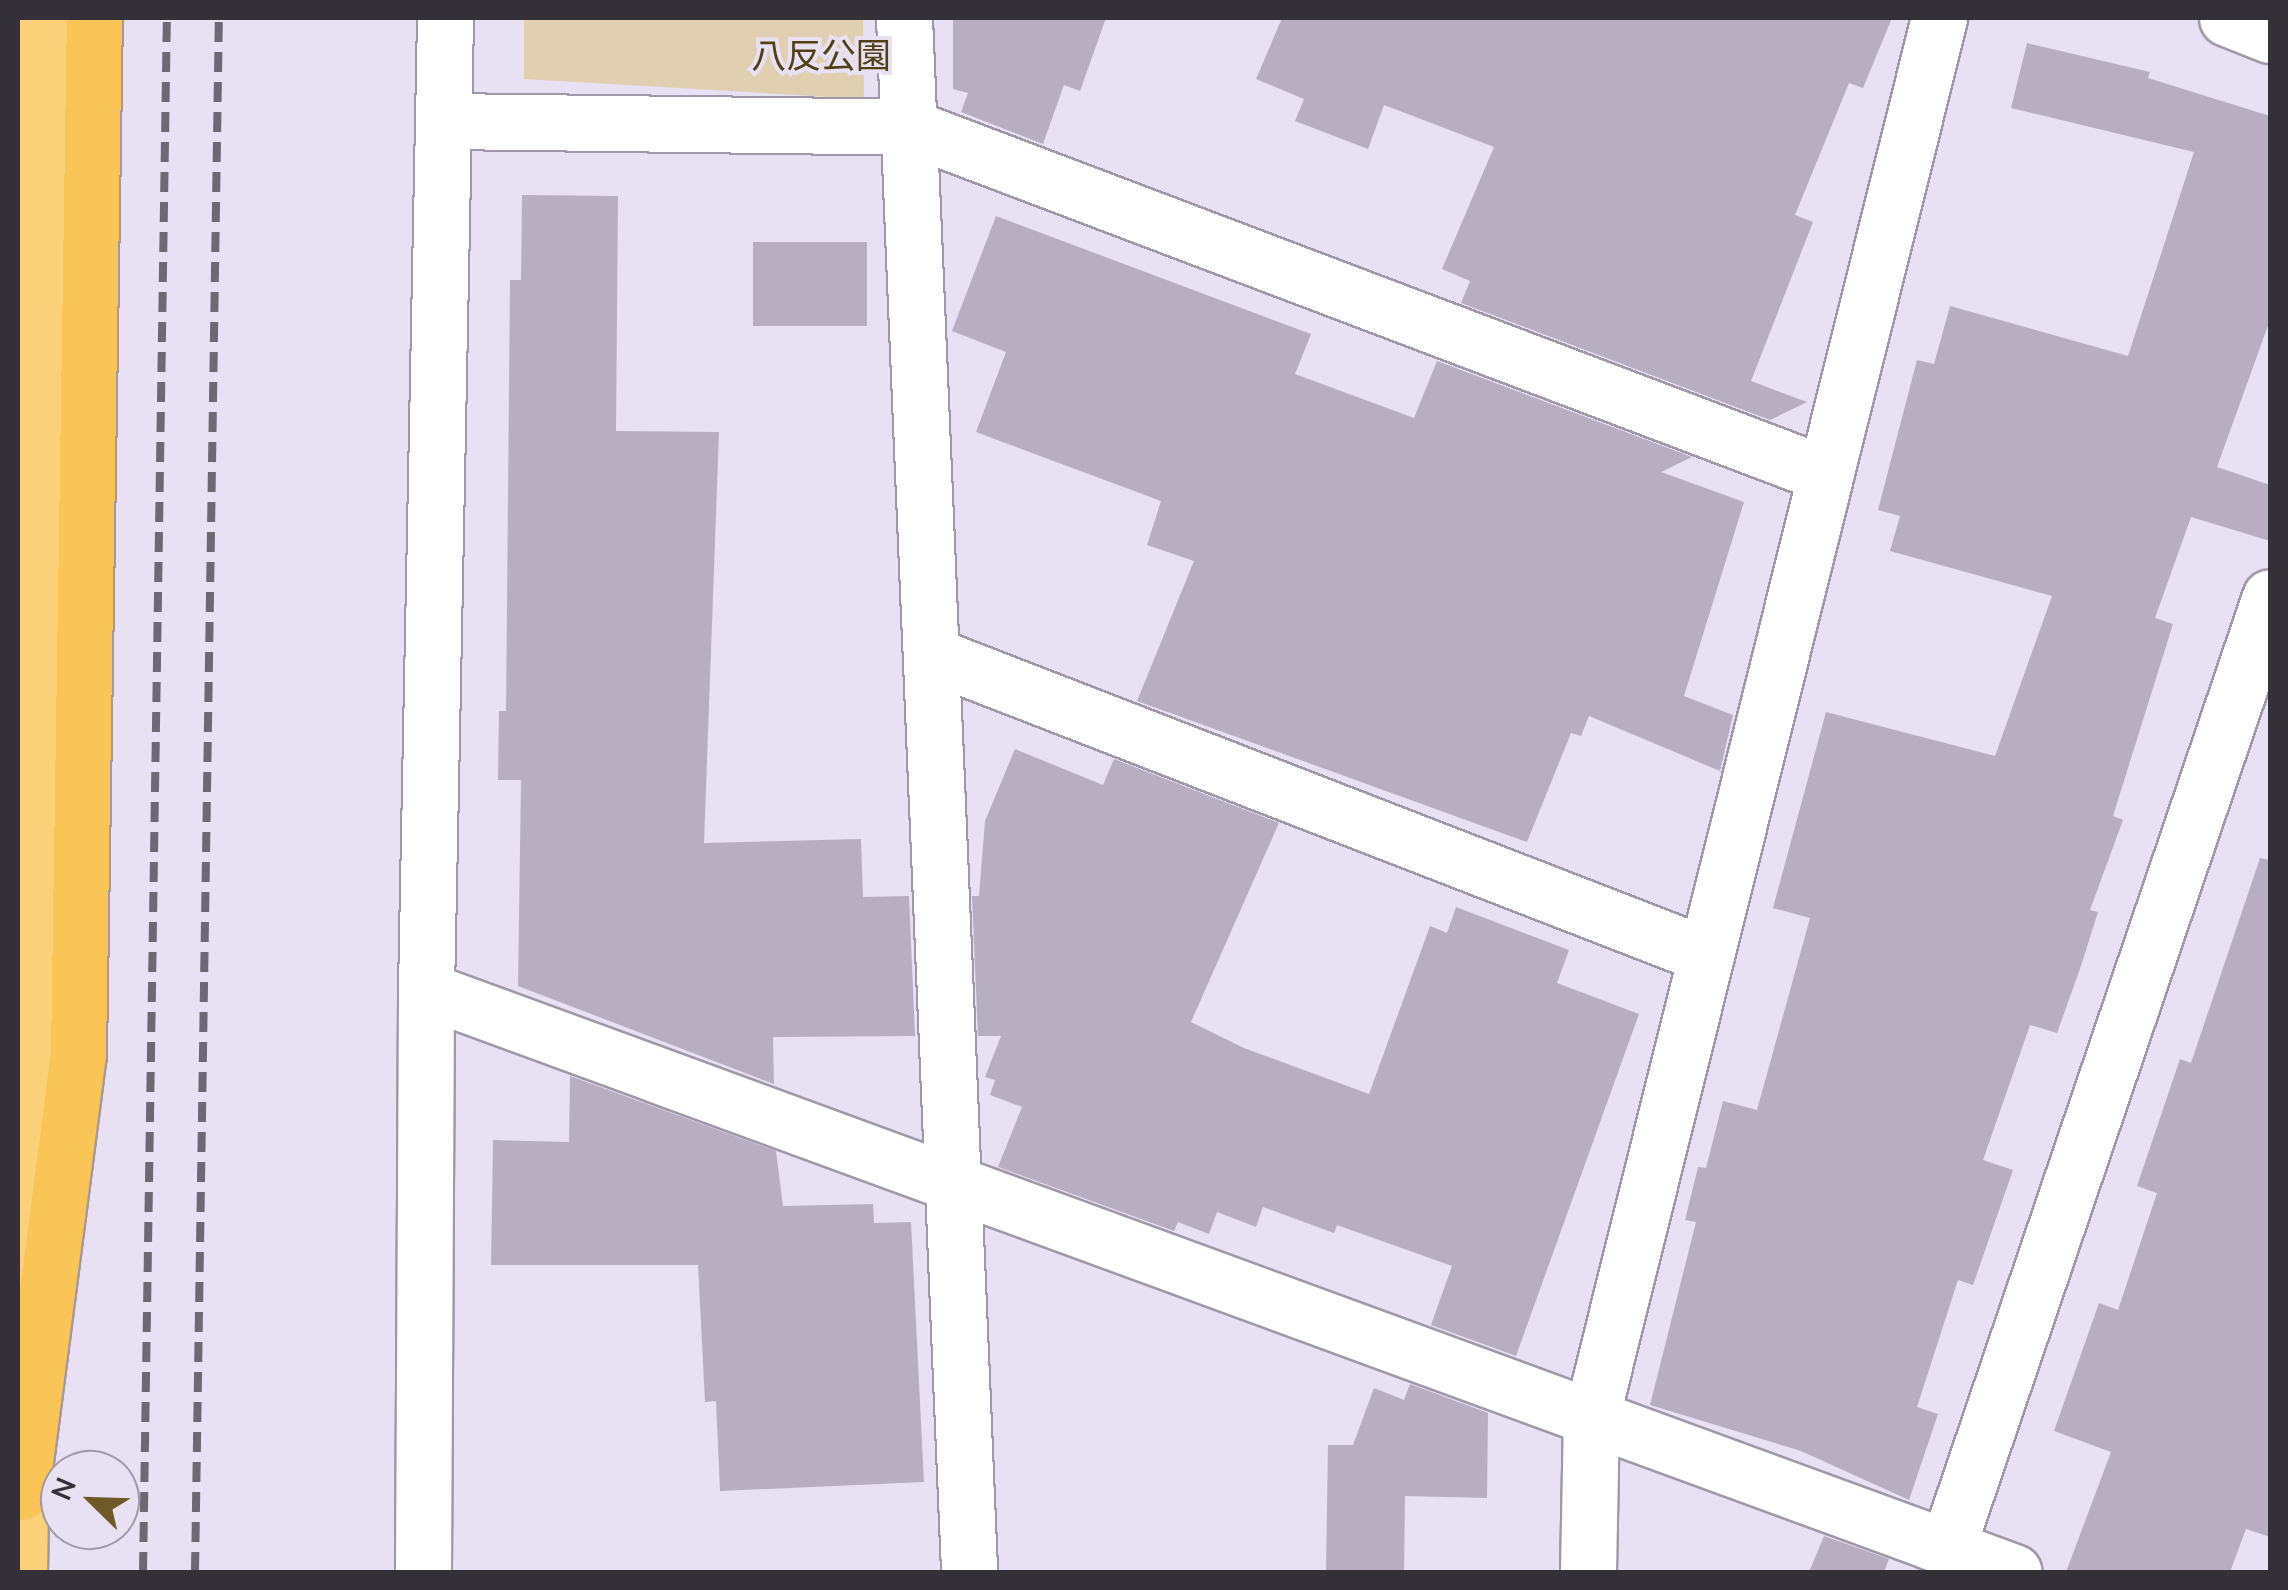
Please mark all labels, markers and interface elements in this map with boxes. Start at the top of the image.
park label: 八反公園 [751,36,891,78]
north arrow [40,1450,140,1550]
text: N [43,1472,86,1506]

